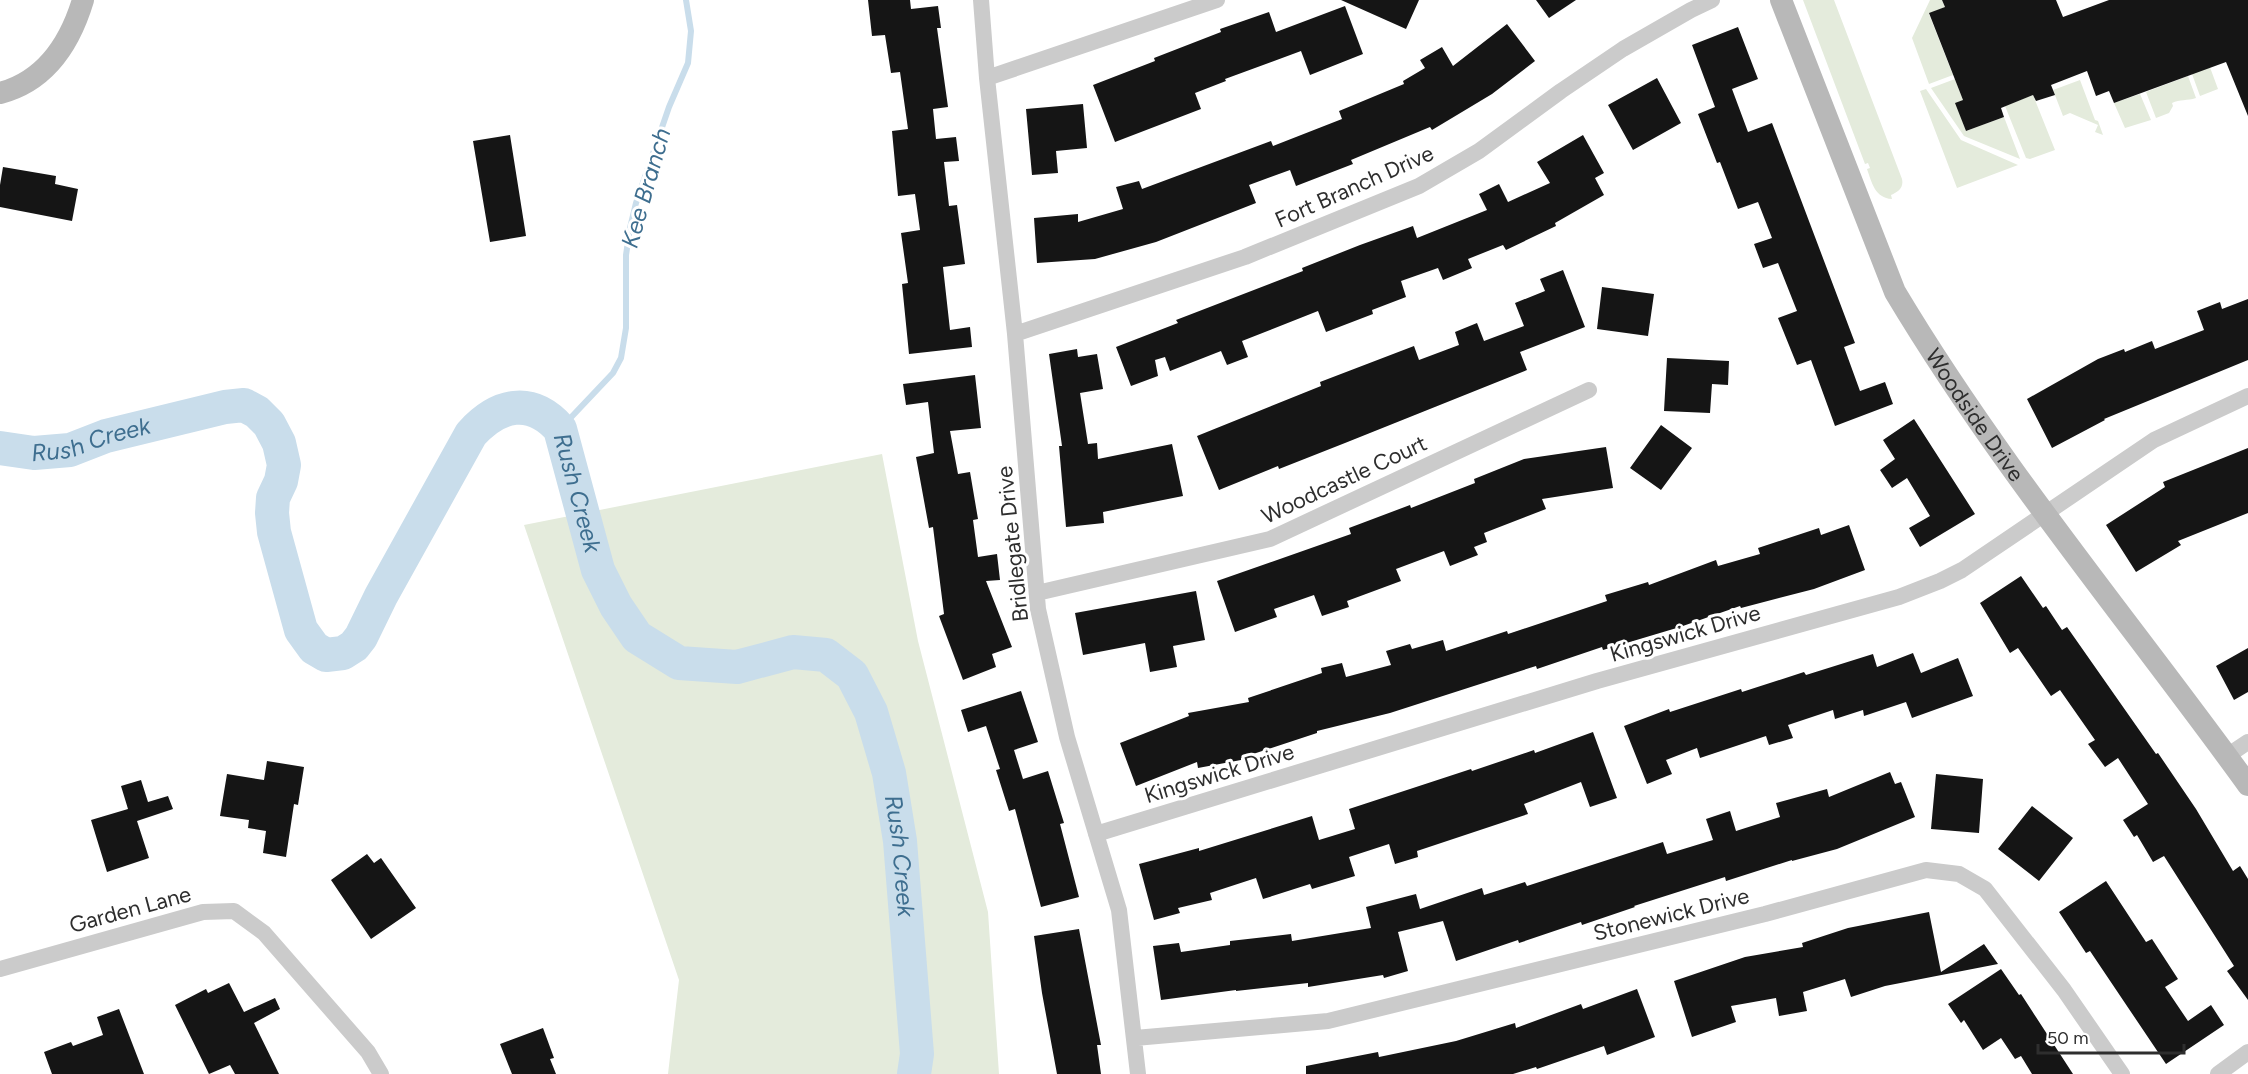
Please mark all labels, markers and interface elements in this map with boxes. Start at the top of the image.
water label: Kee Branch [615,125,676,251]
street label: Fort Branch Drive [1271,139,1438,233]
street label: Woodside Drive [1920,343,2030,487]
water label: Rush Creek [30,410,154,467]
street label: Woodcastle Court [1257,429,1431,530]
water label: Rush Creek [548,430,608,557]
street label: Bridlegate Drive [991,465,1034,623]
street label: Kingswick Drive [1607,599,1763,668]
street label: Kingswick Drive [1141,738,1297,809]
water label: Rush Creek [879,793,921,919]
street label: Garden Lane [66,880,194,939]
street label: Stonewick Drive [1590,882,1752,947]
scale bar [2038,1017,2184,1055]
text: 50 m [2047,1027,2089,1049]

